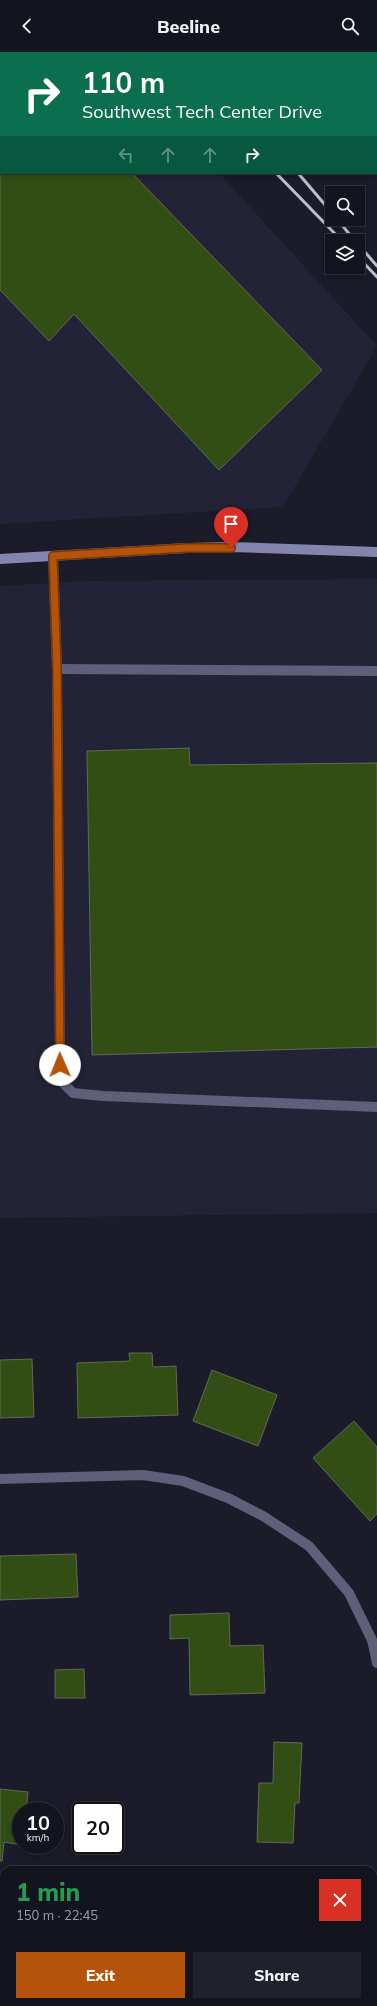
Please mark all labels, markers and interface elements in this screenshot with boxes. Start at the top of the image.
icon: back [16,15,38,37]
text: Beeline [157,15,220,38]
icon: search [339,15,361,37]
text: 110 m [82,65,165,100]
icon: right [16,68,68,120]
text: Southwest Tech Center Drive [82,100,322,123]
icon: left [115,144,137,166]
icon: ahead [157,144,179,166]
icon: ahead [199,144,221,166]
icon: right [241,144,263,166]
map controls [325,186,365,274]
button: search [325,186,365,226]
button: layers [325,234,365,274]
pin [214,507,248,548]
icon: arrive [220,513,242,535]
position arrow [39,1044,81,1086]
speed limit sign: 20 [72,1802,124,1854]
text: 10 [26,1810,50,1835]
text: km/h [27,1831,49,1844]
text: 1 min [16,1877,80,1907]
button: close [319,1879,361,1921]
text: 150 m · 22:45 [16,1907,98,1923]
button: Exit [16,1952,185,1998]
button: Share [193,1952,361,1998]

